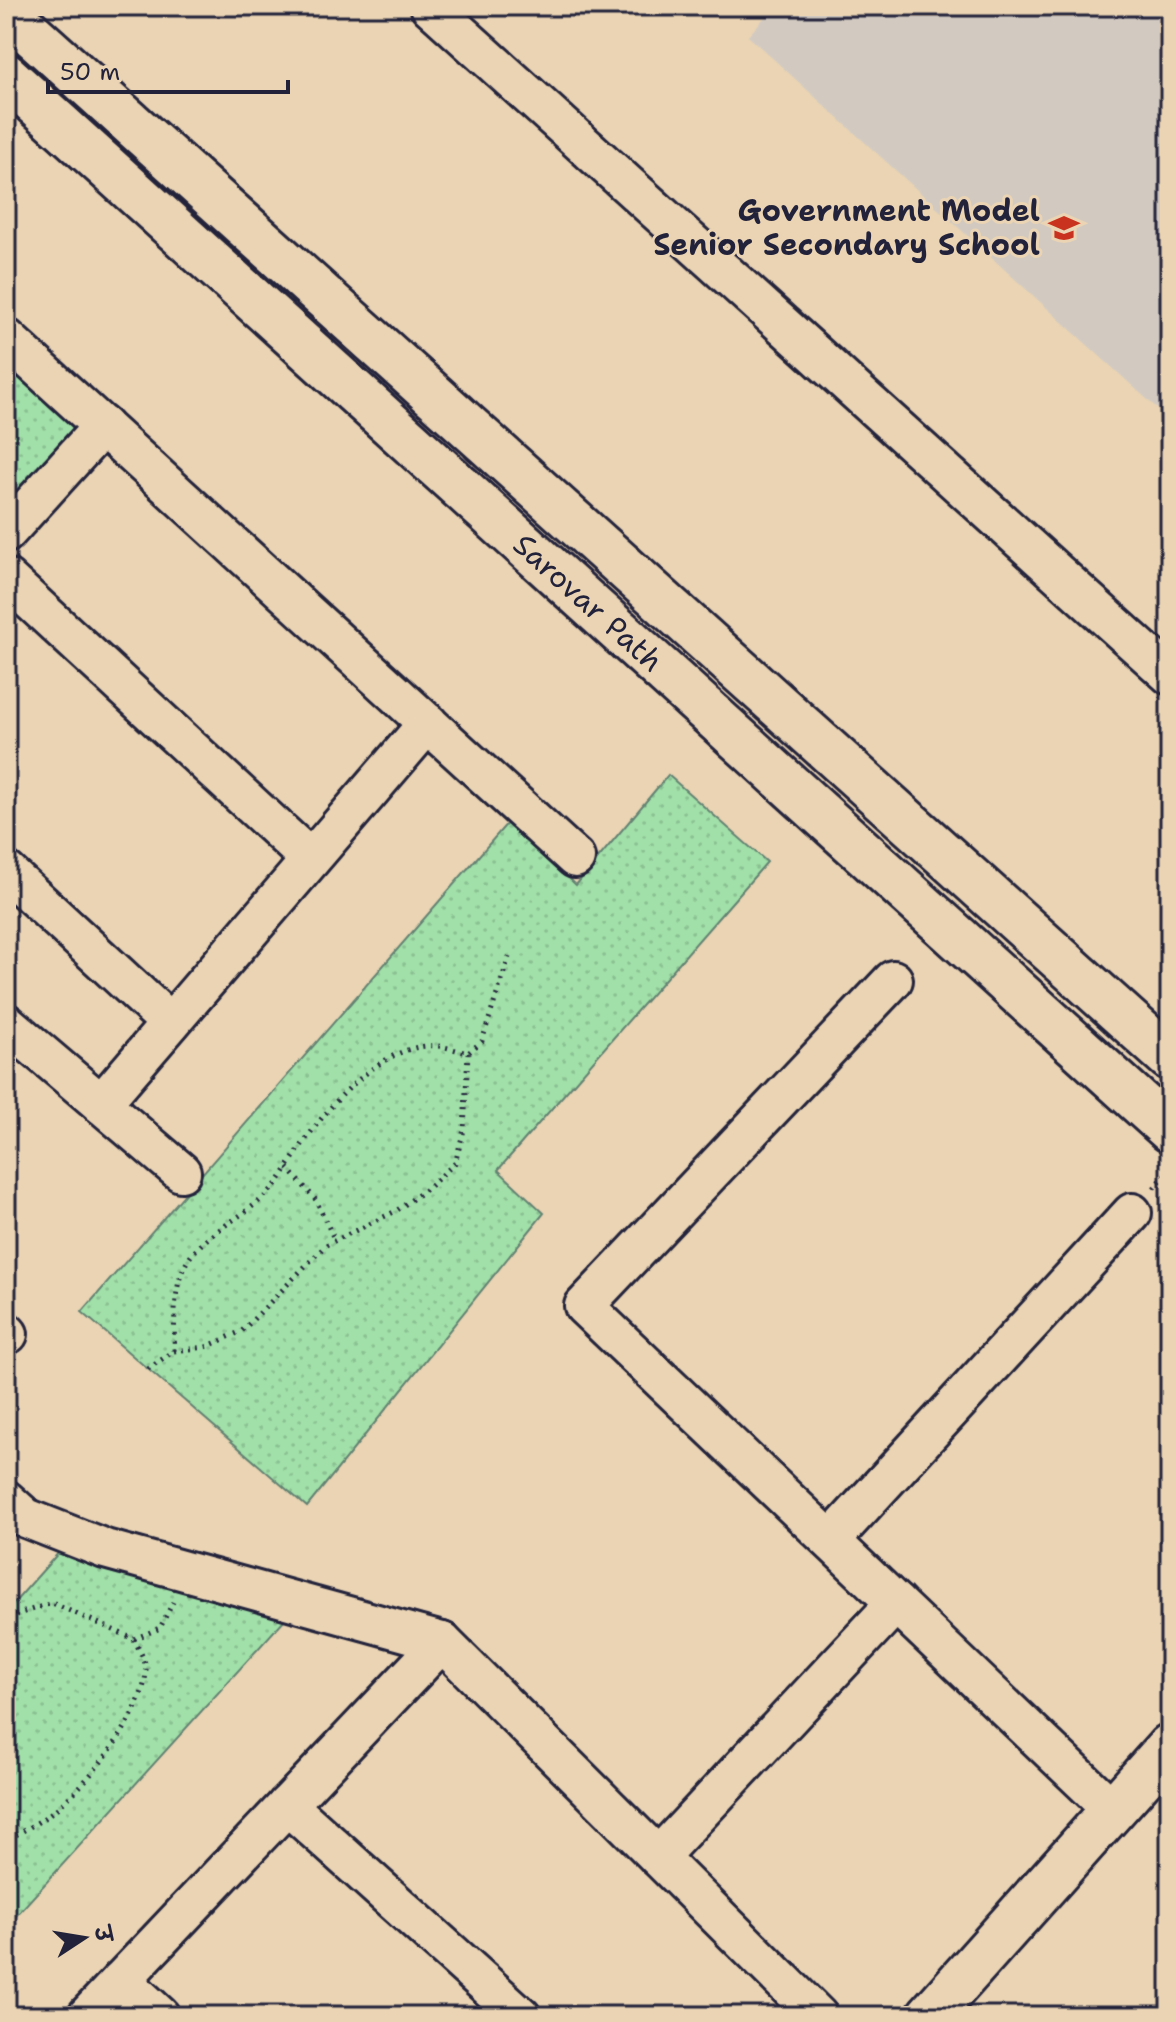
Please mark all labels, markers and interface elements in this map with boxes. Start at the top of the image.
scale bar [48,44,288,94]
text: 50 m [60,56,120,88]
place label: Government Model Senior Secondary School [653,190,1040,265]
school or university icon: Government Model Senior Secondary School [1047,211,1081,245]
street label: Sarovar Path [505,524,672,681]
north arrow [44,1898,124,1978]
text: उ [87,1922,119,1946]

